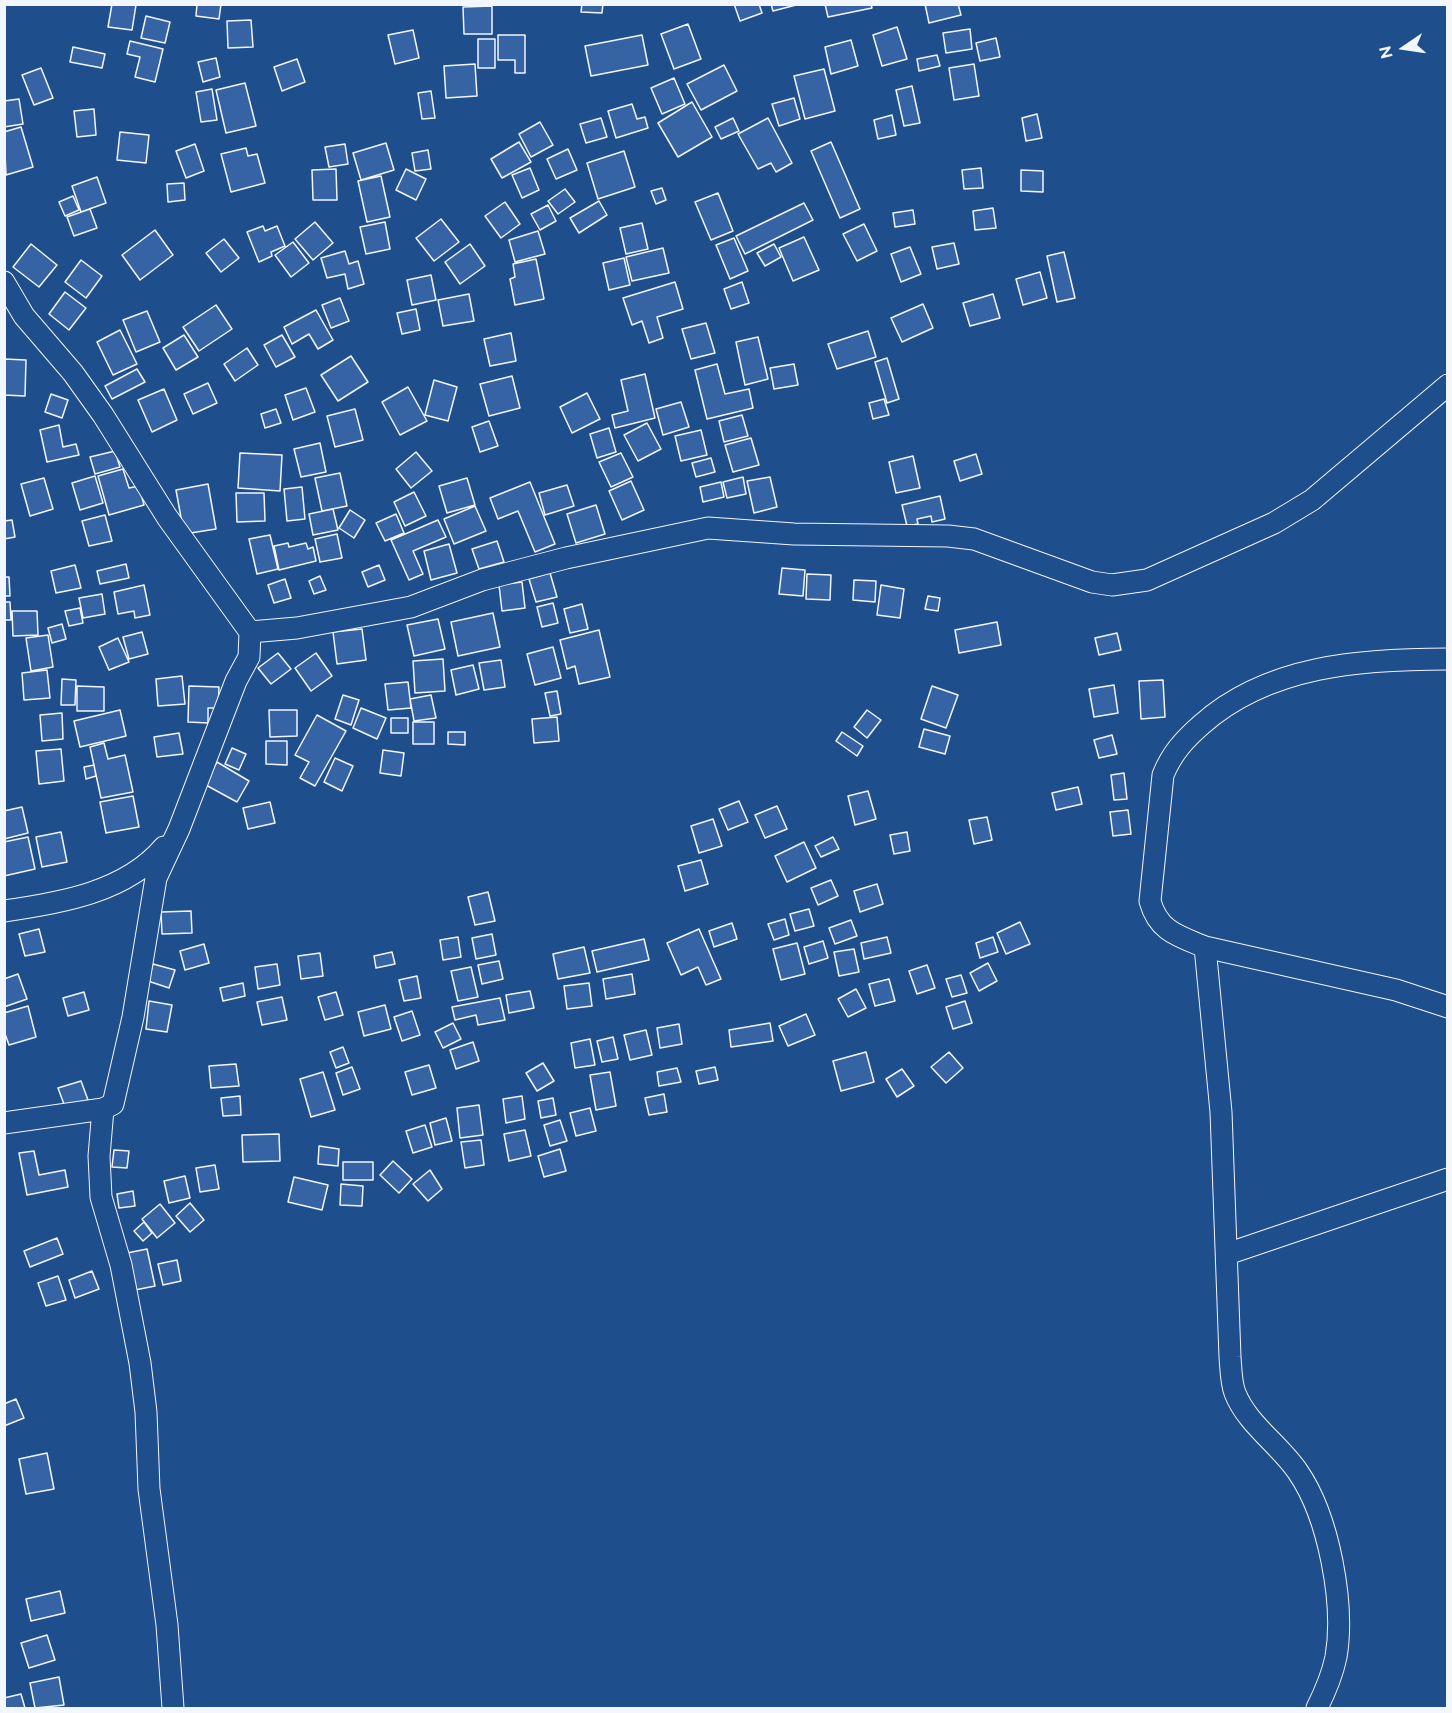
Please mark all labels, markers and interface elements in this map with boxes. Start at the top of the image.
north arrow [1374,18,1434,78]
text: N [1375,44,1397,60]

